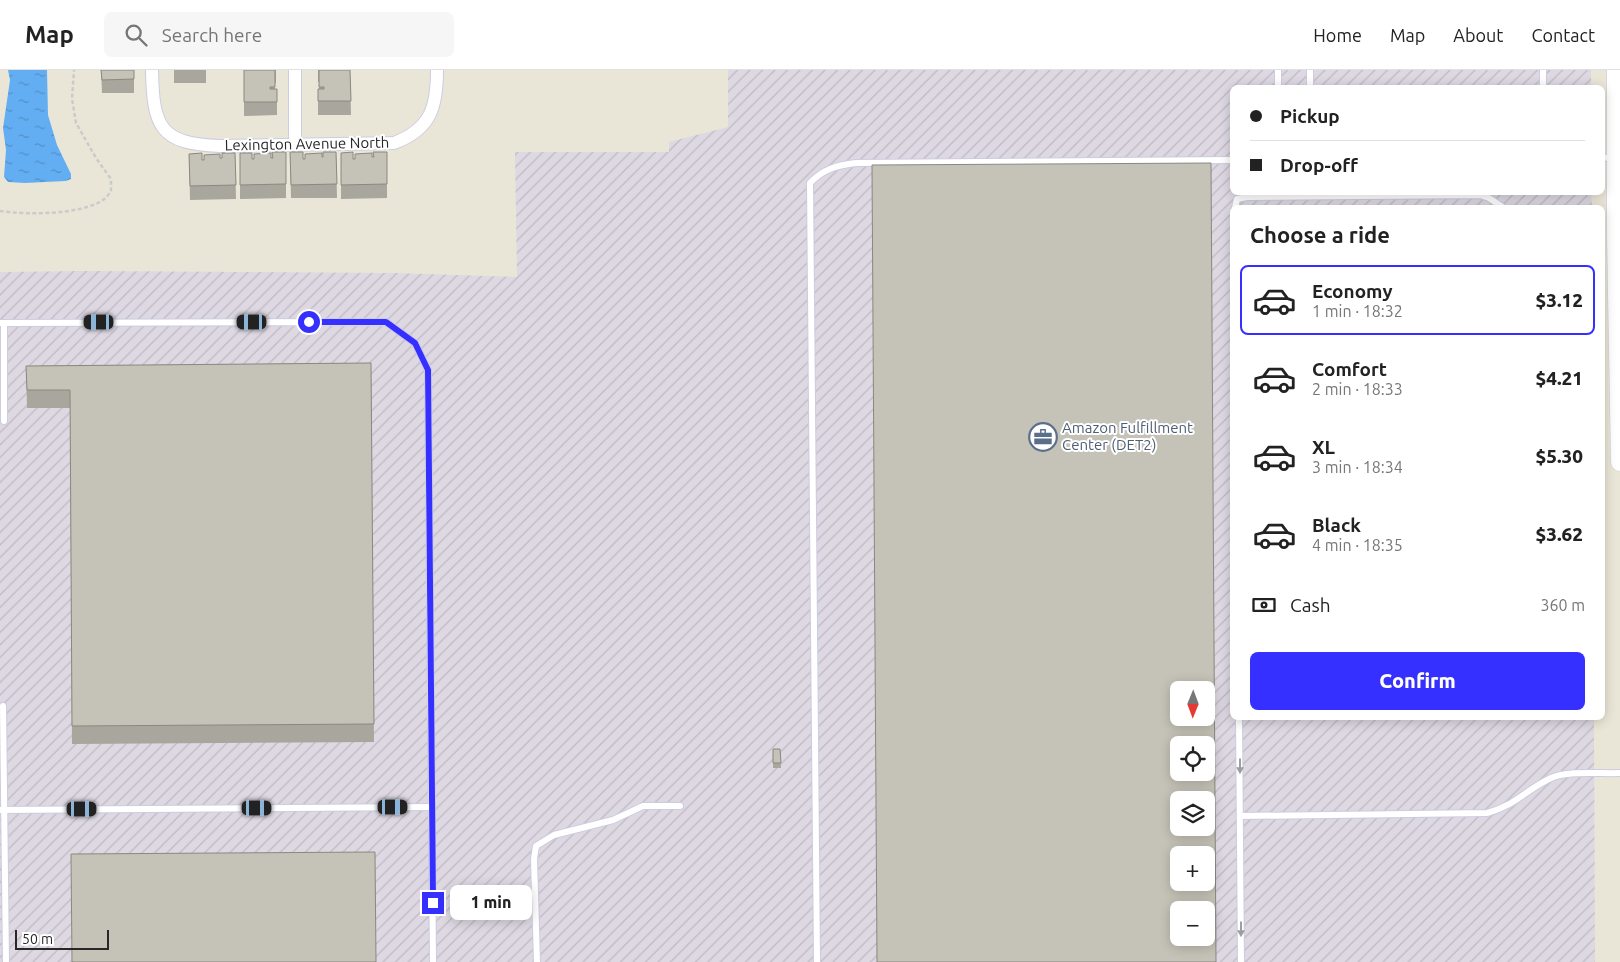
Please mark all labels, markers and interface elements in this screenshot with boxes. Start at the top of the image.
search box [104,12,454,57]
text: Map [25,21,74,48]
icon: search [122,21,150,49]
text: Search here [162,24,262,46]
text: Home [1313,25,1362,45]
text: Map [1390,25,1425,45]
text: About [1453,25,1503,45]
text: Contact [1531,25,1595,45]
text: Pickup [1280,105,1340,127]
street label: Lexington Avenue North [225,134,389,153]
text: Drop-off [1280,154,1358,176]
text: Choose a ride [1250,222,1390,247]
icon: car [1252,278,1297,323]
text: Economy [1312,280,1393,302]
text: $3.12 [1535,289,1583,311]
text: 1 min · 18:32 [1312,302,1403,320]
route start [298,311,320,333]
car [84,315,114,330]
car [237,315,267,330]
icon: car [1252,356,1297,401]
text: Comfort [1312,358,1387,380]
text: $4.21 [1535,367,1583,389]
text: 2 min · 18:33 [1312,380,1403,398]
place label: Amazon Fulfillment Center (DET2) [1062,419,1193,453]
office icon: Amazon Fulfillment Center (DET2) [1028,422,1058,452]
icon: car [1252,434,1297,479]
text: XL [1312,436,1335,458]
text: $5.30 [1535,445,1583,467]
text: 3 min · 18:34 [1312,458,1403,476]
icon: car [1252,512,1297,557]
text: Black [1312,514,1361,536]
text: $3.62 [1535,523,1583,545]
text: 4 min · 18:35 [1312,536,1403,554]
icon: cash [1250,591,1278,619]
text: Cash [1290,594,1331,616]
text: 360 m [1540,596,1585,614]
button: Confirm [1250,652,1585,710]
north arrow [1170,681,1215,726]
map controls [1170,681,1215,946]
button: locate [1170,736,1215,781]
one-way arrow [1236,758,1244,774]
button: layers [1170,791,1215,836]
car [378,800,408,815]
car [242,801,272,816]
car [67,802,97,817]
button: + [1170,846,1215,891]
callout: 1 min [450,886,533,920]
route end [422,892,444,914]
text: 1 min [471,893,511,911]
button: − [1170,901,1215,946]
one-way arrow [1237,921,1245,937]
scale bar [15,927,109,950]
text: 50 m [22,931,53,947]

